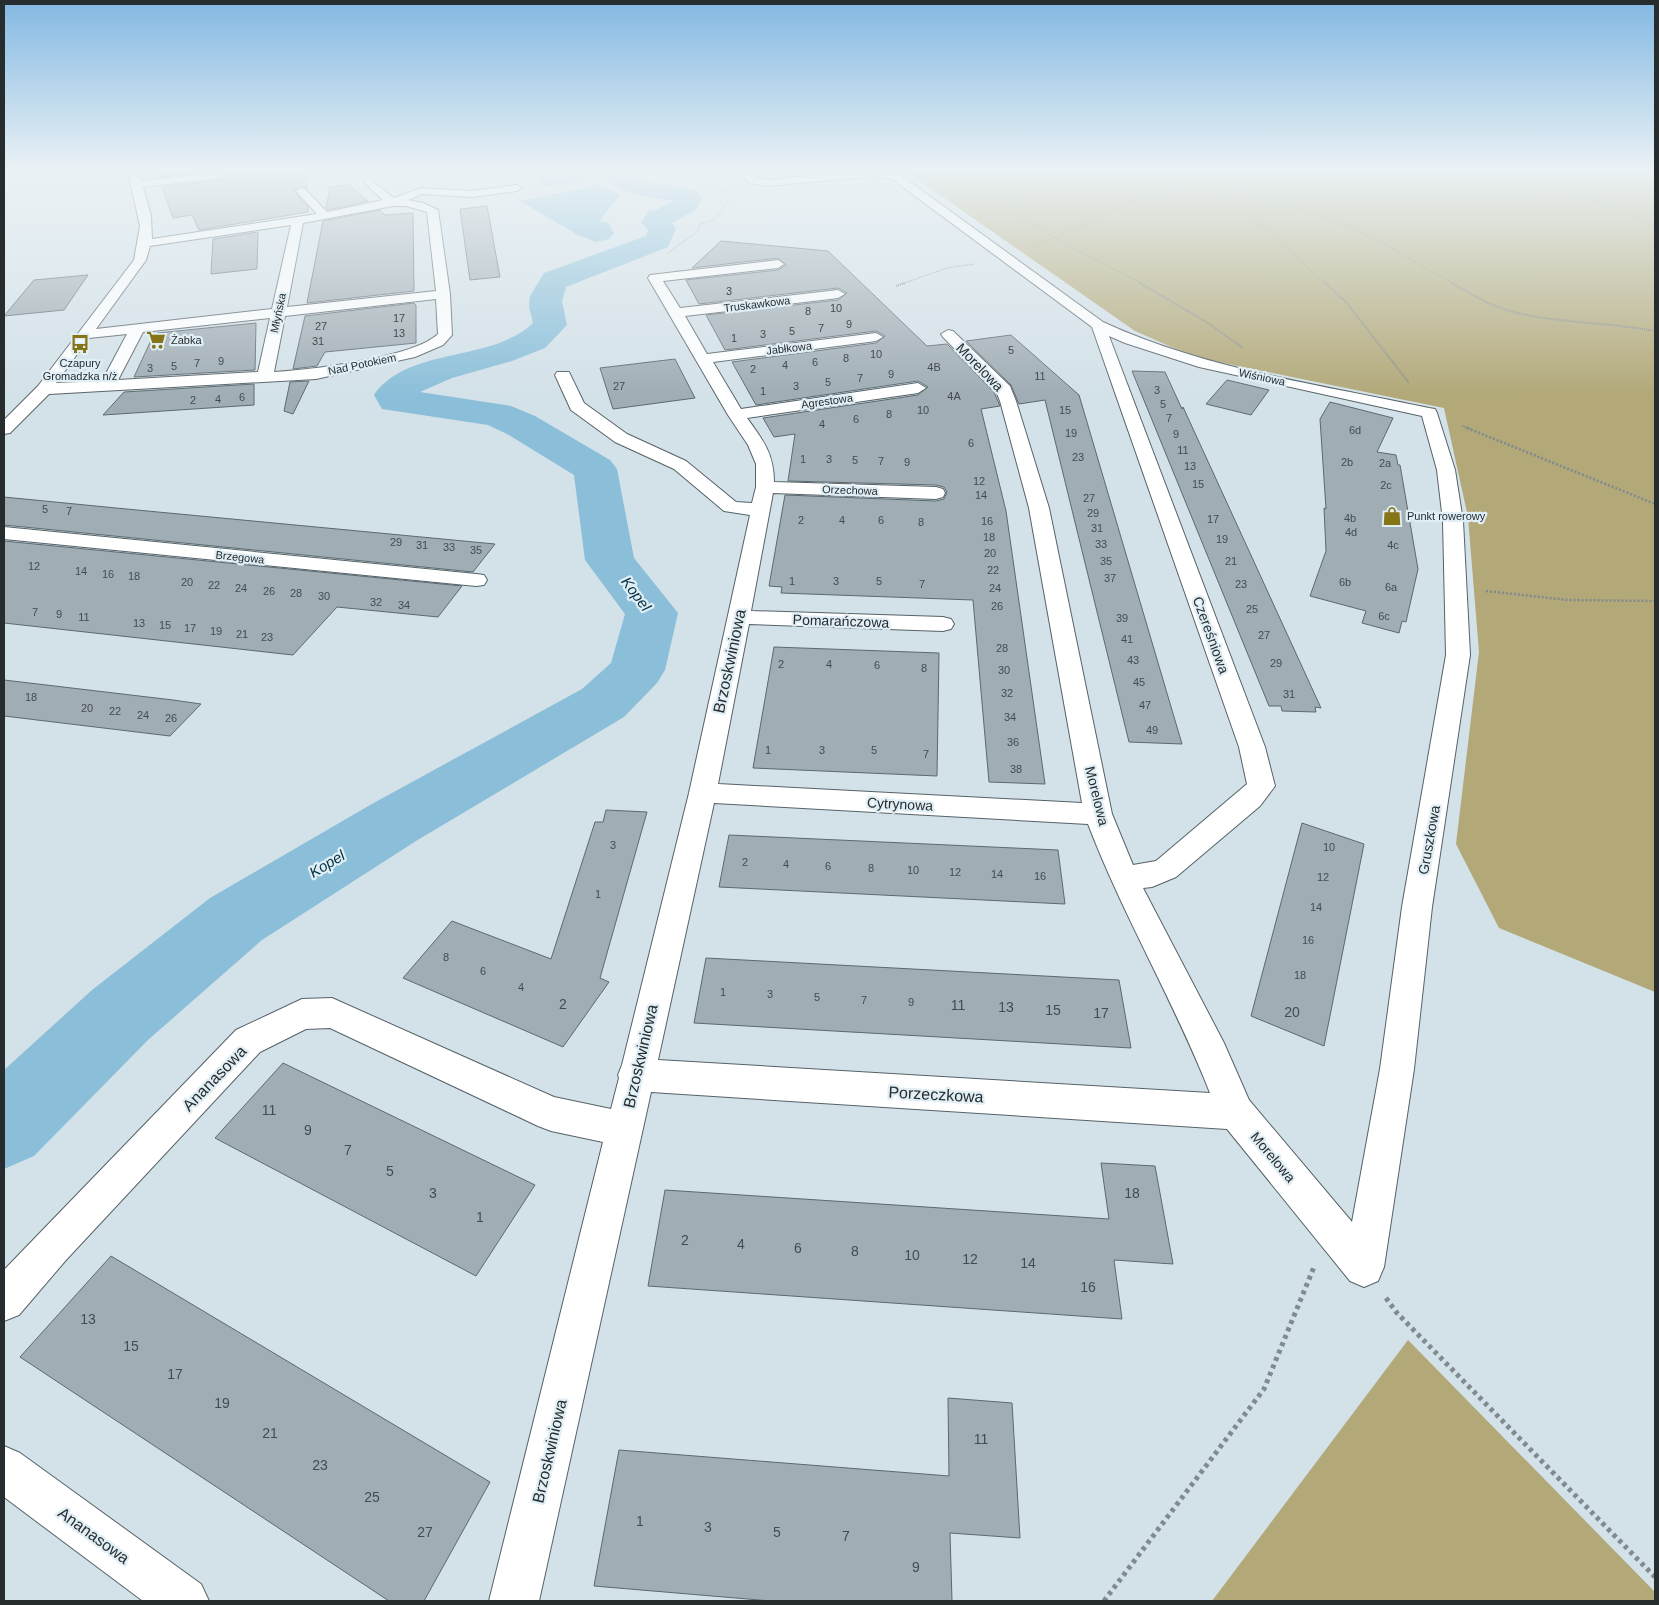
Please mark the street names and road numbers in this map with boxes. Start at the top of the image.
street label: Młyńska [268,291,288,334]
street label: Truskawkowa [723,294,792,314]
street label: Jabłkowa [766,339,813,357]
street label: Morelowa [953,340,1007,395]
street label: Nad Potokiem [327,351,397,377]
street label: Wiśniowa [1238,366,1287,388]
street label: Agrestowa [800,391,854,411]
street label: Orzechowa [822,483,879,497]
street label: Brzegowa [215,548,266,566]
street label: Czereśniowa [1190,594,1232,676]
street label: Brzoskwiniowa [710,607,749,715]
street label: Pomarańczowa [793,611,890,631]
street label: Morelowa [1082,765,1112,828]
street label: Cytrynowa [867,794,934,814]
street label: Gruszkowa [1415,804,1443,876]
street label: Brzoskwiniowa [620,1003,661,1110]
street label: Ananasowa [179,1042,250,1114]
street label: Porzeczkowa [888,1084,984,1105]
street label: Morelowa [1247,1129,1299,1186]
street label: Brzoskwiniowa [529,1398,570,1505]
street label: Ananasowa [55,1504,133,1567]

